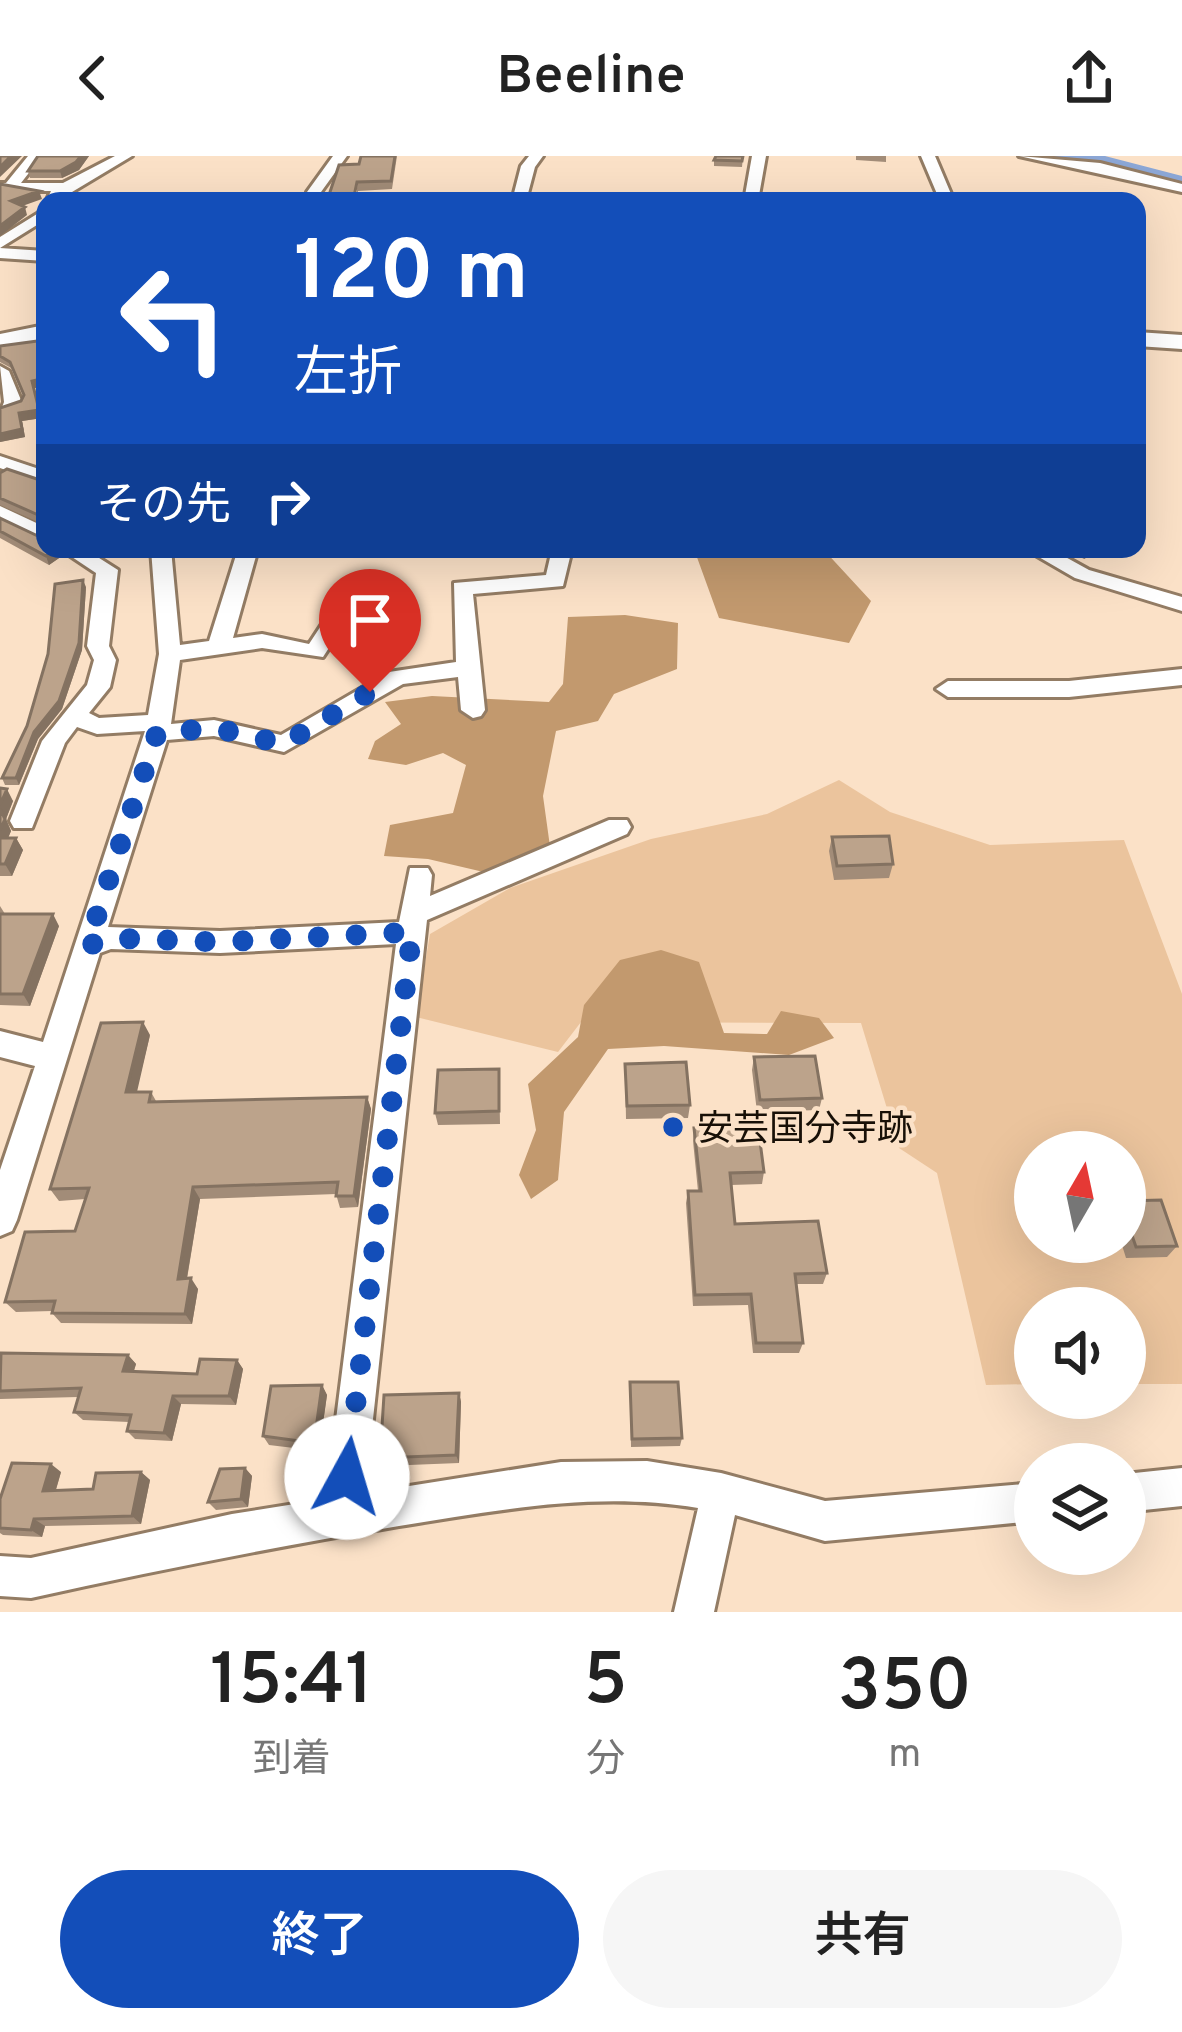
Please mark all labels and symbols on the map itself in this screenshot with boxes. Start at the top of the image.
pin [319,569,421,692]
place label: 安芸国分寺跡 [697,1108,913,1154]
marker: 安芸国分寺跡 [660,1114,686,1140]
north arrow [1014,1131,1146,1263]
position arrow [284,1414,410,1540]

